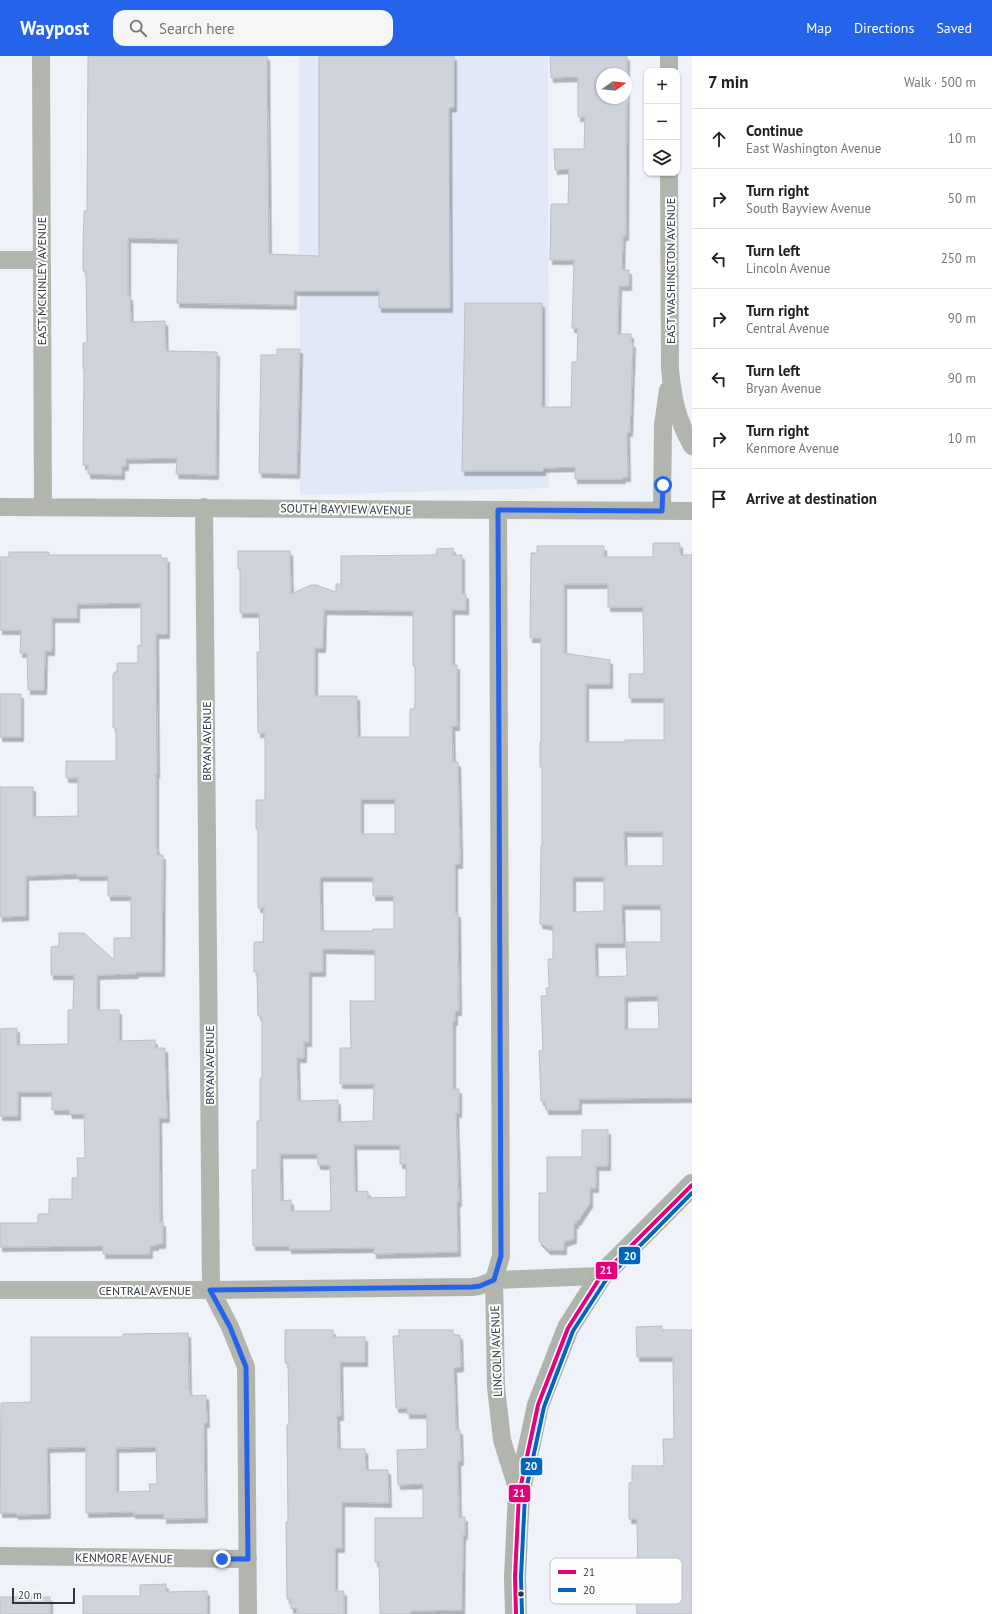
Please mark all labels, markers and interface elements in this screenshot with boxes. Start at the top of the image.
search box [113,10,393,46]
text: Waypost [20,16,89,40]
icon: search [127,17,149,39]
text: Search here [159,19,235,38]
text: Map [806,19,832,37]
text: Directions [854,19,914,37]
text: Saved [936,19,972,37]
north arrow [596,68,632,104]
map controls [644,68,680,176]
button: + [644,68,680,104]
text: 7 min [708,71,749,93]
text: Walk · 500 m [904,74,976,91]
button: − [644,104,680,140]
text: Continue [746,121,803,140]
icon: ahead [708,128,730,150]
text: 10 m [948,130,976,147]
button: layers [644,140,680,176]
text: East Washington Avenue [746,140,881,157]
text: Turn right [746,181,809,200]
icon: right [708,188,730,210]
text: 50 m [948,190,976,207]
street label: EAST WASHINGTON AVENUE [663,198,678,344]
text: South Bayview Avenue [746,200,871,217]
street label: EAST MCKINLEY AVENUE [34,217,49,345]
text: Turn left [746,241,800,260]
icon: left [708,248,730,270]
text: 250 m [941,250,976,267]
text: Lincoln Avenue [746,260,830,277]
text: Turn right [746,301,809,320]
icon: right [708,308,730,330]
text: 90 m [948,310,976,327]
text: Central Avenue [746,320,829,337]
text: Turn left [746,361,800,380]
icon: left [708,368,730,390]
text: 90 m [948,370,976,387]
text: Bryan Avenue [746,380,821,397]
text: Turn right [746,421,809,440]
icon: right [708,428,730,450]
text: 10 m [948,430,976,447]
text: Kenmore Avenue [746,440,839,457]
route start [654,476,672,494]
icon: arrive [708,488,730,510]
text: Arrive at destination [746,489,877,508]
street label: SOUTH BAYVIEW AVENUE [280,500,412,518]
street label: BRYAN AVENUE [199,701,214,781]
street label: BRYAN AVENUE [202,1025,217,1105]
line badge: 20 [618,1246,641,1265]
text: 20 [624,1249,636,1263]
line badge: 21 [595,1261,618,1280]
text: 21 [600,1263,612,1277]
street label: CENTRAL AVENUE [99,1283,191,1298]
street label: LINCOLN AVENUE [487,1305,505,1397]
line badge: 20 [520,1457,543,1476]
text: 20 [525,1459,537,1473]
line badge: 21 [508,1484,531,1503]
text: 21 [513,1486,525,1500]
street label: KENMORE AVENUE [75,1550,173,1566]
route end [213,1550,231,1568]
legend [550,1558,682,1604]
text: 21 [583,1565,595,1579]
text: 20 [583,1583,595,1597]
scale bar [12,1586,75,1605]
text: 20 m [18,1588,42,1602]
unlabelled marker [516,1589,526,1599]

